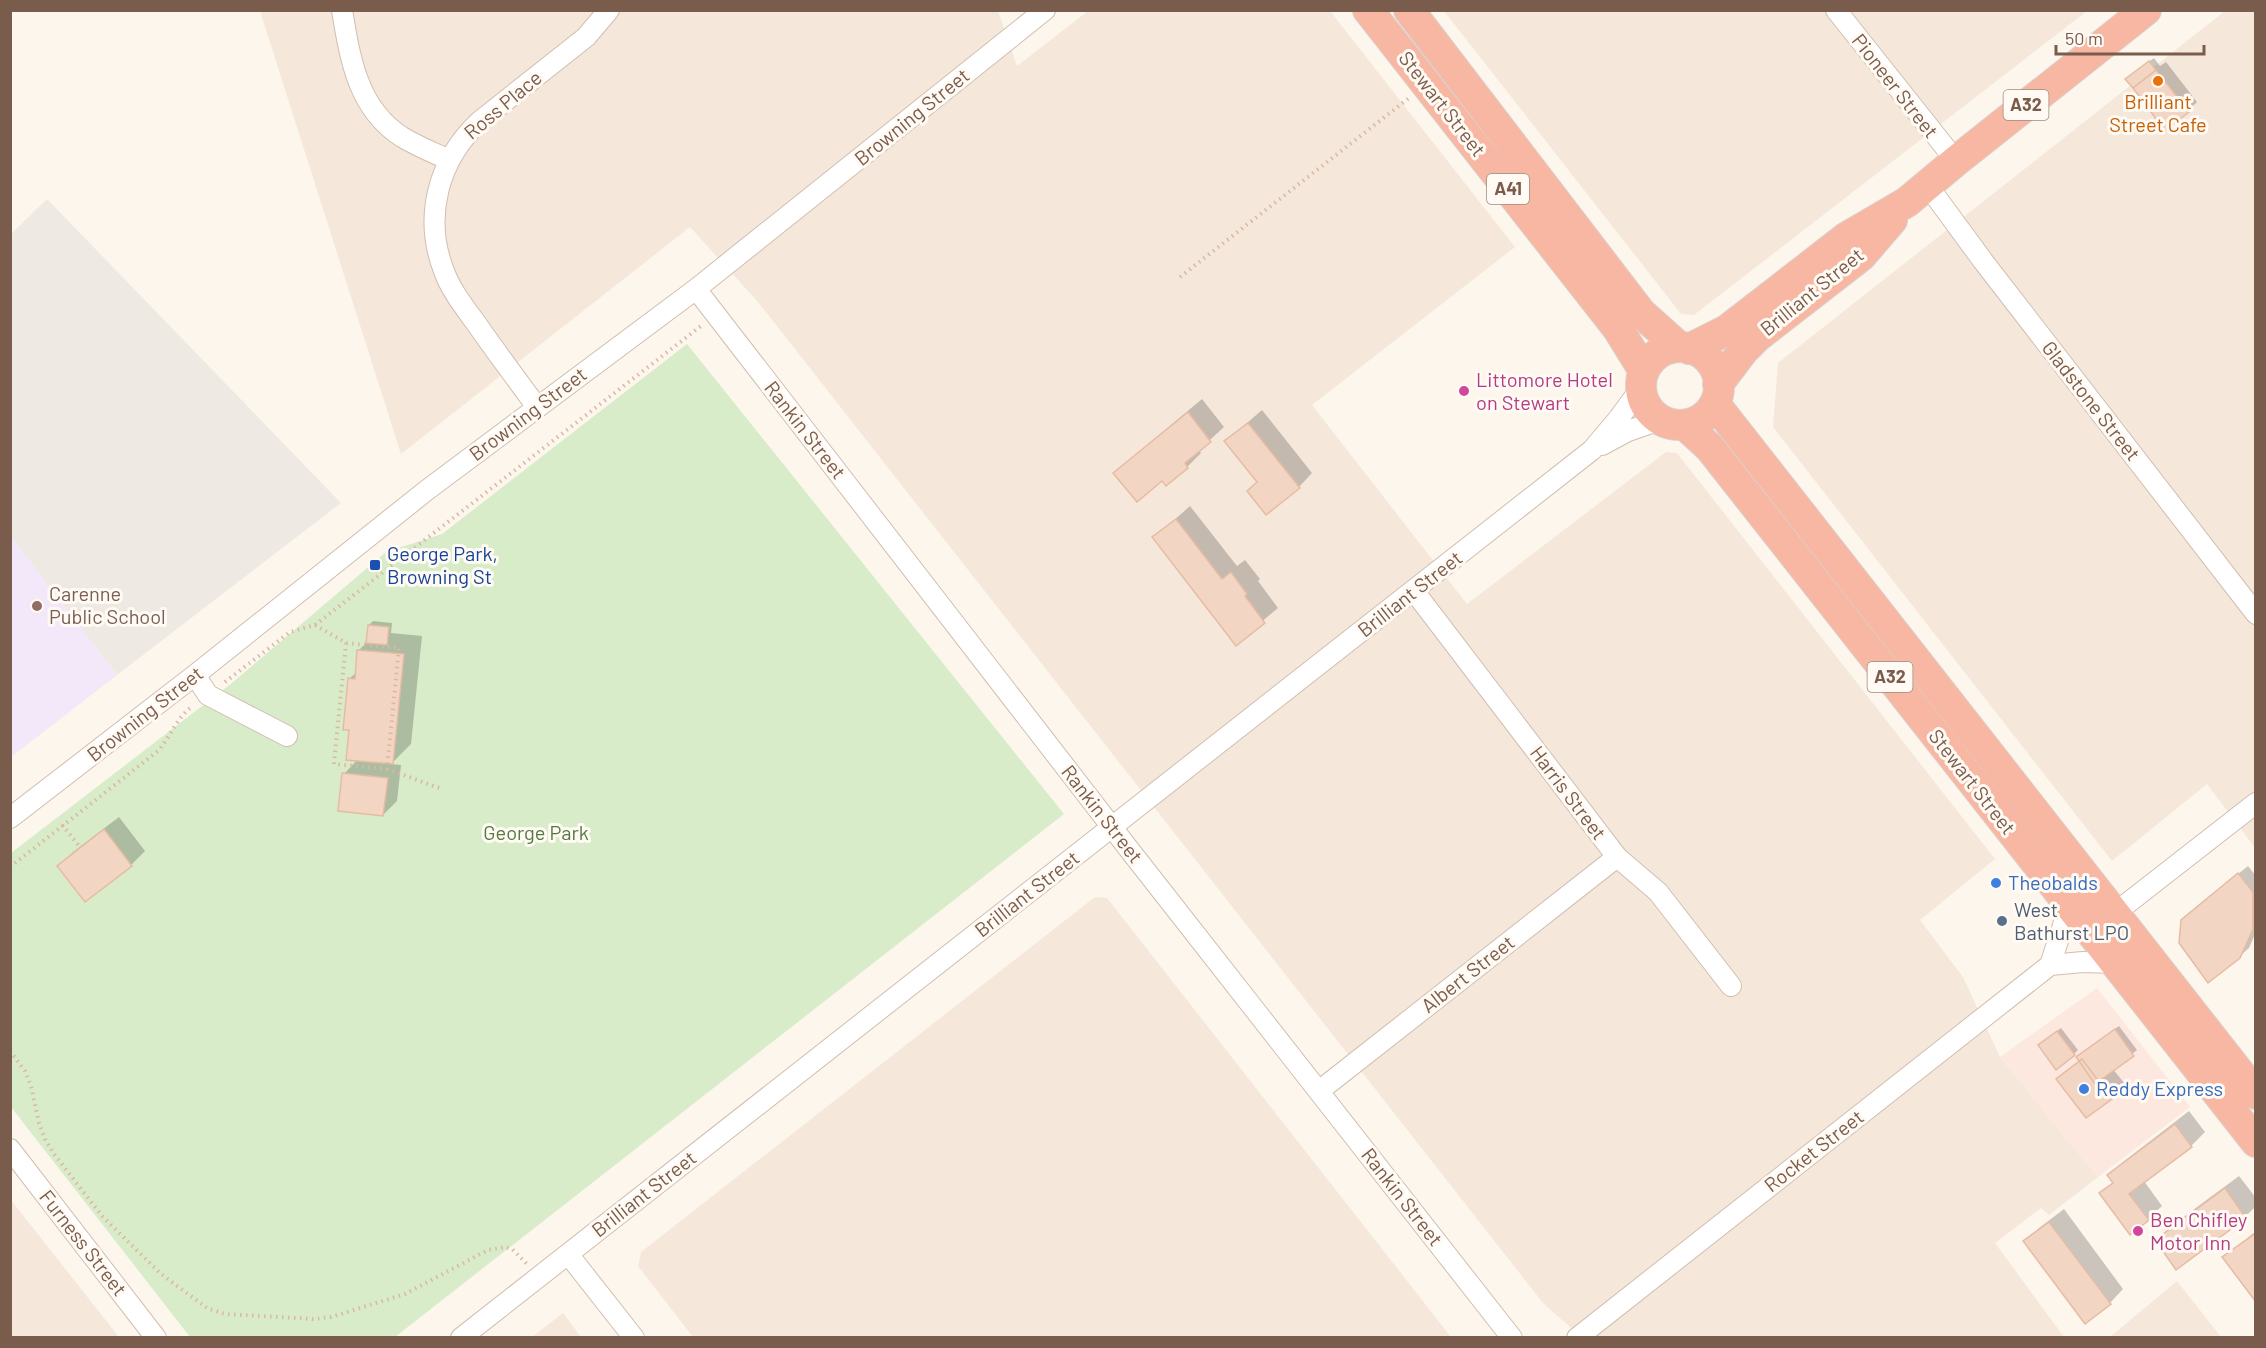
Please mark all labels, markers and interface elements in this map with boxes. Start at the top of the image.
scale bar [2056,18,2204,56]
text: 50 m [2065,27,2103,49]
street label: Pioneer Street [1848,28,1944,142]
street label: Stewart Street [1394,46,1491,161]
street label: Browning Street [849,63,974,170]
street label: Ross Place [459,65,546,144]
marker: Brilliant Street Cafe [2151,74,2165,88]
place label: Brilliant Street Cafe [2109,89,2207,136]
road number: A32 [2004,90,2048,120]
road number: A41 [1487,174,1529,204]
street label: Brilliant Street [1755,242,1868,340]
street label: Gladstone Street [2038,336,2146,465]
street label: Browning Street [464,361,591,465]
place label: Littomore Hotel on Stewart [1476,367,1613,414]
street label: Rankin Street [760,376,851,483]
marker: Littomore Hotel on Stewart [1457,384,1471,398]
place label: George Park, Browning St [387,541,498,588]
street label: Brilliant Street [1352,545,1466,641]
marker: George Park, Browning St [368,558,382,572]
place label: Carenne Public School [49,581,166,628]
marker: Carenne Public School [30,599,44,613]
street label: Browning Street [82,660,207,766]
road number: A32 [1868,662,1912,692]
street label: Stewart Street [1924,724,2021,839]
street label: Harris Street [1526,741,1612,844]
street label: Rankin Street [1057,760,1148,867]
park label: George Park [483,820,589,844]
street label: Brilliant Street [969,845,1083,941]
place label: Theobalds [2008,870,2098,894]
marker: Theobalds [1989,876,2003,890]
place label: West Bathurst LPO [2014,897,2129,944]
marker: West Bathurst LPO [1995,914,2009,928]
street label: Albert Street [1416,929,1519,1017]
place label: Reddy Express [2096,1076,2223,1100]
marker: Reddy Express [2077,1082,2091,1096]
street label: Rocket Street [1759,1104,1868,1196]
street label: Rankin Street [1357,1143,1448,1250]
street label: Brilliant Street [586,1145,700,1241]
street label: Furness Street [35,1185,133,1300]
place label: Ben Chifley Motor Inn [2150,1207,2247,1254]
marker: Ben Chifley Motor Inn [2131,1224,2145,1238]

